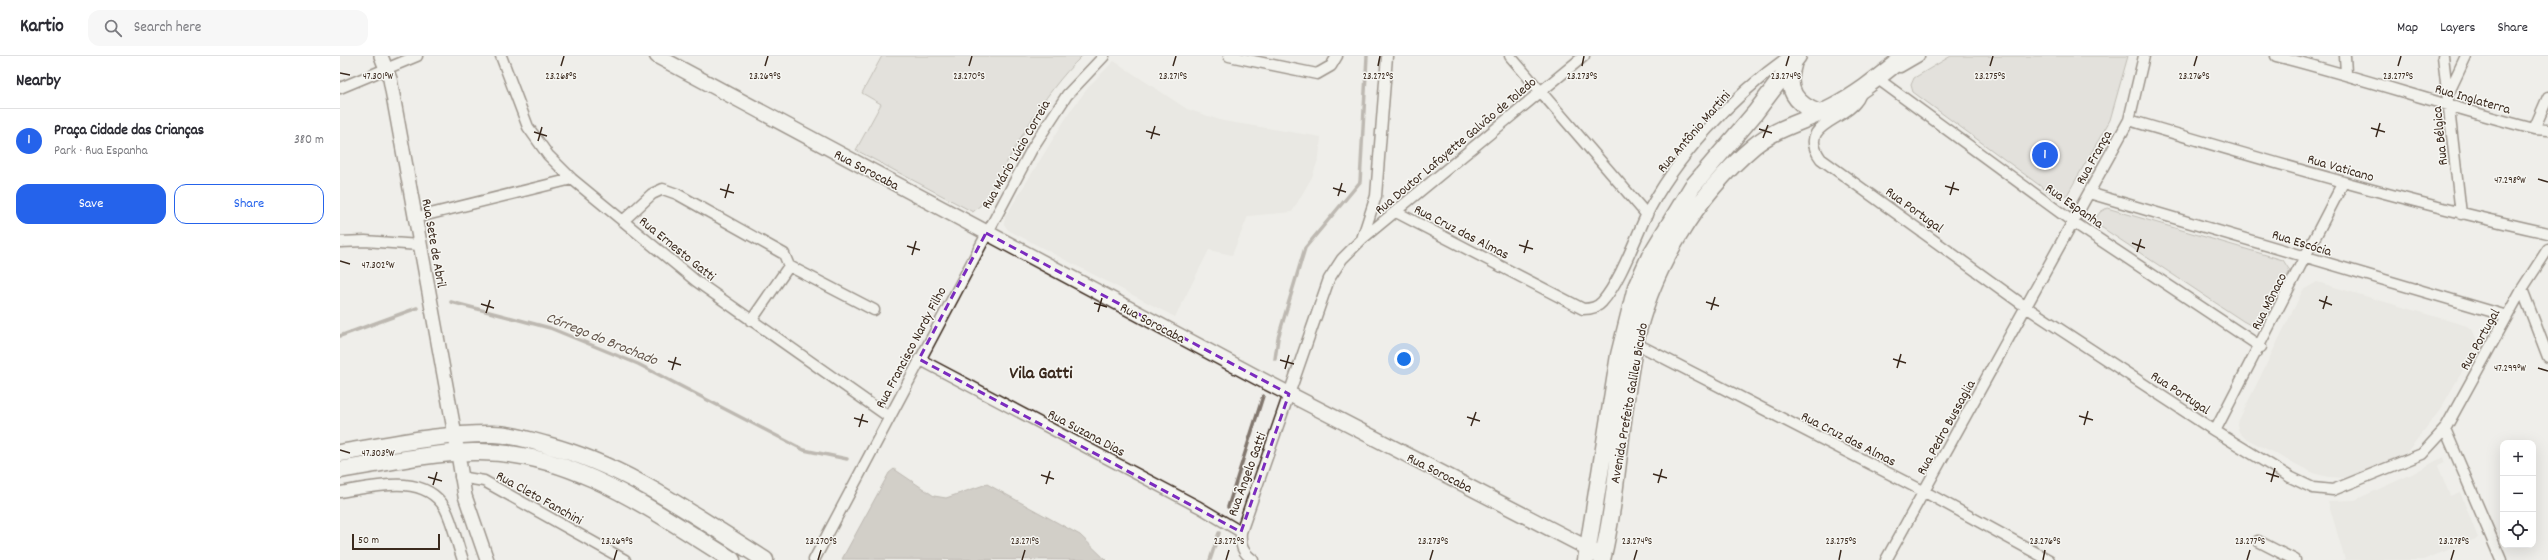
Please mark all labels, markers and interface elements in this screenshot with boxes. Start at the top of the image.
search box [88,10,368,46]
text: Kartio [20,14,64,41]
icon: search [102,17,124,39]
text: Search here [134,17,201,39]
text: Map [2397,18,2418,38]
text: Layers [2440,18,2475,38]
text: Share [2497,18,2528,38]
text: Nearby [16,70,60,94]
text: 47.301°W [363,70,394,84]
text: 23.268°S [545,70,577,84]
text: 23.269°S [749,70,781,84]
text: 23.270°S [953,70,985,84]
text: 23.271°S [1159,70,1187,84]
text: 23.272°S [1363,70,1393,84]
text: 23.273°S [1567,70,1597,84]
text: 23.274°S [1771,70,1801,84]
text: 23.275°S [1975,70,2005,84]
text: 23.276°S [2178,70,2210,84]
text: 23.277°S [2383,70,2413,84]
street label: Rua Doutor Lafayette Galvão de Toledo [1371,73,1541,220]
street label: Rua Inglaterra [2432,80,2513,120]
street label: Rua Antônio Martini [1653,86,1736,178]
street label: Rua Mário Lúcio Correia [977,96,1056,213]
street label: Rua Bélgica [2428,105,2454,166]
text: Praça Cidade das Crianças [54,120,204,142]
street label: Rua França [2072,127,2118,189]
text: 1 [28,131,30,150]
text: 380 m [294,131,324,150]
pin: 1 [2032,140,2058,170]
text: Park · Rua Espanha [54,142,148,161]
street label: Rua Sorocaba [830,145,903,197]
street label: Rua Vaticano [2305,150,2376,188]
text: 47.298°W [2494,174,2526,188]
street label: Rua Espanha [2041,179,2108,234]
street label: Rua Portugal [1881,183,1948,239]
button: Save [16,184,166,224]
button: Share [174,184,324,224]
street label: Rua Sete de Abril [415,197,451,290]
street label: Rua Cruz das Almas [1410,200,1512,265]
street label: Rua Ernesto Gatti [634,212,720,287]
street label: Rua Escócia [2269,225,2334,263]
text: 47.302°W [362,259,395,273]
street label: Rua Mônaco [2247,270,2293,334]
street label: Rua Francisco Nardy Filho [871,284,952,412]
street label: Rua Sorocaba [1116,298,1189,350]
street label: Rua Portugal [2456,305,2506,374]
water label: Córrego do Brochado [542,307,662,373]
street label: Avenida Prefeito Galileu Bicudo [1606,321,1654,485]
your location [1394,349,1414,369]
district label: Vila Gatti [1010,362,1073,387]
text: 47.299°W [2494,362,2526,376]
street label: Rua Portugal [2146,367,2214,421]
street label: Rua Pedro Bussaglia [1912,376,1981,479]
street label: Rua Suzana Dias [1044,405,1128,463]
street label: Rua Cruz das Almas [1797,407,1899,472]
street label: Rua Ângelo Gatti [1223,430,1272,519]
map controls [2500,440,2536,548]
button: + [2500,440,2536,476]
text: 47.303°W [362,447,395,461]
street label: Rua Sorocaba [1403,449,1476,499]
street label: Rua Cleto Fanchini [492,467,586,531]
button: − [2500,476,2536,512]
button: locate [2500,512,2536,548]
scale bar [352,532,440,551]
text: 50 m [358,533,379,549]
text: 23.269°S [601,535,633,549]
text: 23.270°S [805,535,837,549]
text: 23.271°S [1011,535,1039,549]
text: 23.272°S [1214,535,1244,549]
text: 23.273°S [1418,535,1448,549]
text: 23.274°S [1622,535,1652,549]
text: 23.275°S [1826,535,1856,549]
text: 23.276°S [2029,535,2061,549]
text: 23.277°S [2235,535,2265,549]
text: 23.278°S [2439,535,2469,549]

